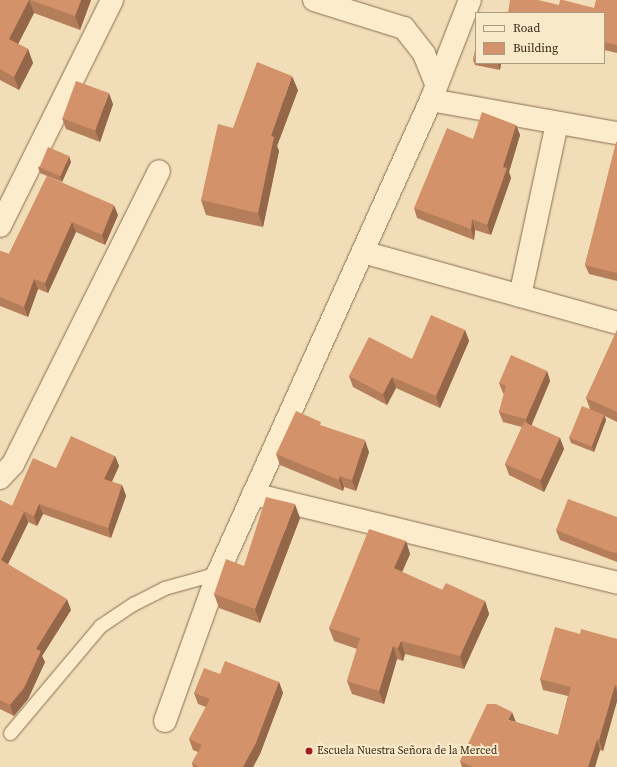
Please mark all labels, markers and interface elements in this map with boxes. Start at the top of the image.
legend [475,12,605,64]
text: Road [513,20,540,36]
text: Building [513,40,558,56]
place label: Escuela Nuestra Señora de la Merced [317,744,497,758]
marker: Escuela Nuestra Señora de la Merced [304,746,314,756]

